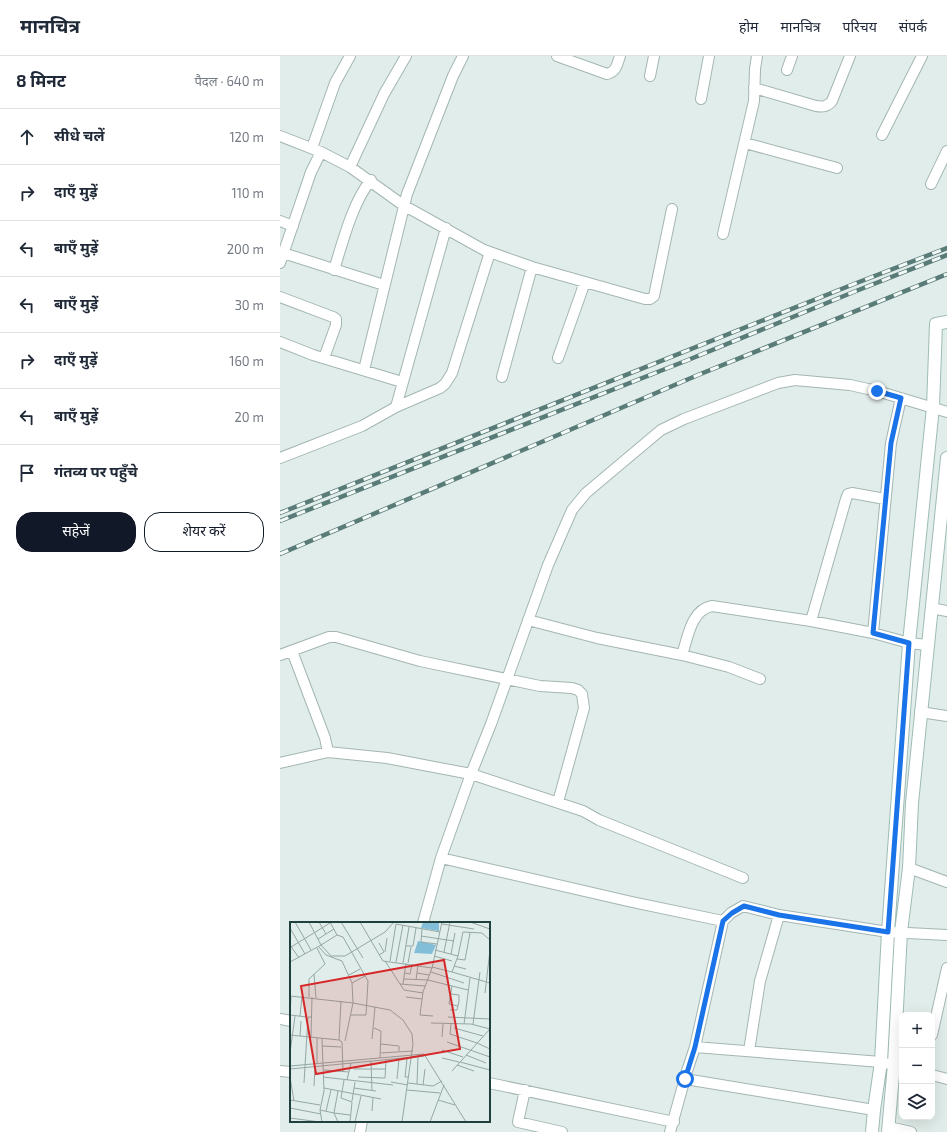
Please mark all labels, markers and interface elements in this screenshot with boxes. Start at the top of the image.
text: मानचित्र [20,14,80,37]
text: होम [739,18,758,35]
text: मानचित्र [780,18,821,35]
text: परिचय [843,18,877,35]
text: संपर्क [899,18,927,35]
text: 8 मिनट [16,70,66,90]
text: पैदल · 640 m [194,73,264,89]
icon: ahead [16,126,38,148]
text: सीधे चलें [54,126,105,144]
text: 120 m [229,129,264,145]
icon: right [16,182,38,204]
text: दाएँ मुड़ें [54,182,98,200]
text: 110 m [232,185,264,201]
icon: left [16,238,38,260]
text: बाएँ मुड़ें [54,238,98,256]
text: 200 m [227,241,264,257]
icon: left [16,294,38,316]
text: बाएँ मुड़ें [54,294,98,312]
text: 30 m [235,297,264,313]
icon: right [16,350,38,372]
text: दाएँ मुड़ें [54,350,98,368]
text: 160 m [229,353,264,369]
route end [868,382,886,400]
icon: left [16,406,38,428]
text: बाएँ मुड़ें [54,406,98,424]
text: 20 m [235,409,264,425]
icon: arrive [16,462,38,484]
text: गंतव्य पर पहुँचे [54,462,138,480]
button: सहेजें [16,512,136,552]
button: शेयर करें [144,512,264,552]
inset map [290,922,490,1122]
map controls [899,1012,935,1120]
button: + [899,1012,935,1048]
button: − [899,1048,935,1084]
route start [676,1070,694,1088]
button: layers [899,1084,935,1120]

